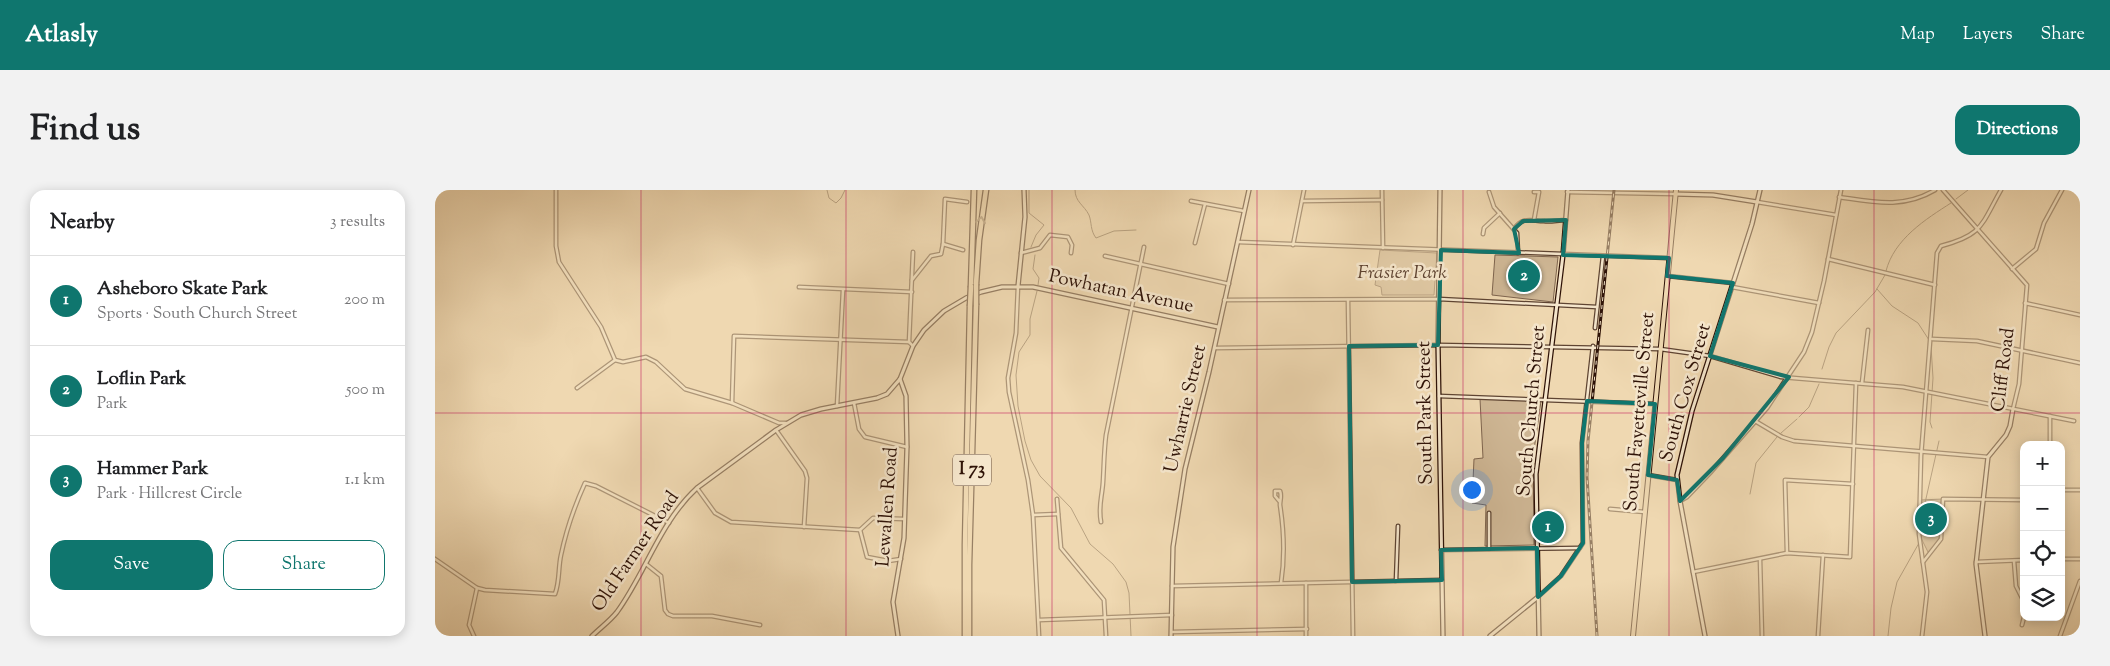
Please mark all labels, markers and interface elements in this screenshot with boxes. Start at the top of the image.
text: Atlasly [25,18,98,52]
text: Map [1900,22,1935,48]
text: Layers [1963,22,2013,48]
text: Share [2041,22,2085,48]
text: Find us [30,105,140,156]
button: Directions [1955,105,2080,155]
text: Nearby [50,208,115,238]
text: 3 results [330,211,385,234]
one-way arrow [975,215,986,223]
pin: 2 [1508,257,1540,295]
park label: Frasier Park [1357,260,1447,287]
street label: Powhatan Avenue [1046,263,1196,321]
text: Asheboro Skate Park [97,276,268,303]
text: 1 [63,289,69,312]
text: 200 m [344,289,385,312]
text: Sports · South Church Street [97,303,297,326]
street label: South Fayetteville Street [1618,311,1662,513]
street label: South Cox Street [1653,320,1719,465]
street label: South Church Street [1511,324,1553,498]
street label: Cliff Road [1985,326,2023,413]
street label: South Park Street [1411,340,1441,485]
street label: Uwharrie Street [1158,342,1214,476]
text: Loflin Park [97,366,186,393]
text: 2 [62,379,70,402]
text: 500 m [346,379,385,402]
text: Park [97,393,128,416]
map controls [2020,441,2065,621]
button: + [2020,441,2065,486]
street label: Lewallen Road [870,446,906,568]
road number: I 73 [953,454,991,486]
text: Hammer Park [97,456,208,483]
text: 3 [63,469,69,492]
text: 1.1 km [345,469,385,492]
your location [1459,477,1485,503]
text: Park · Hillcrest Circle [97,483,242,506]
street label: Old Farmer Road [586,486,687,618]
button: − [2020,486,2065,531]
pin: 3 [1915,500,1947,538]
pin: 1 [1532,508,1564,546]
button: locate [2020,531,2065,576]
button: Save [50,540,213,590]
button: Share [223,540,385,590]
button: layers [2020,576,2065,621]

